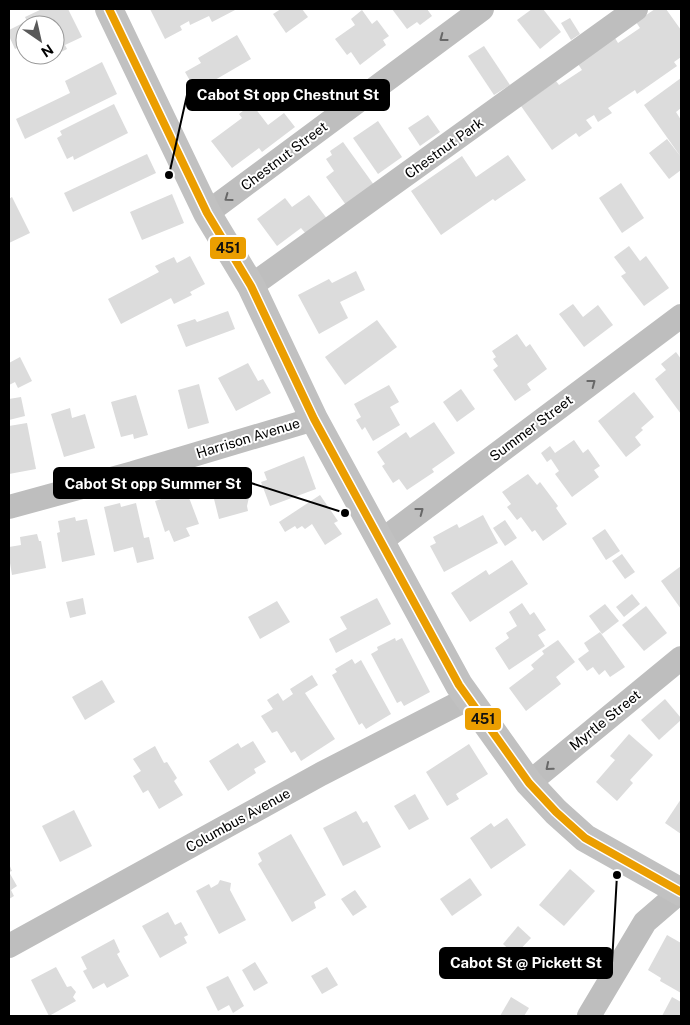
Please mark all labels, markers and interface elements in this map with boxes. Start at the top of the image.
north arrow [15,15,65,65]
one-way arrow [439,32,448,41]
text: N [38,41,56,60]
callout: Cabot St opp Chestnut St [187,80,389,110]
text: Cabot St opp Chestnut St [197,86,379,103]
street label: Chestnut Park [402,114,486,182]
street label: Chestnut Street [238,118,330,194]
one-way arrow [225,192,234,200]
line badge: 451 [209,236,247,260]
text: 451 [216,240,240,256]
one-way arrow [586,380,595,388]
street label: Summer Street [486,392,576,464]
street label: Harrison Avenue [194,415,302,461]
callout: Cabot St opp Summer St [54,468,251,498]
text: Cabot St opp Summer St [65,475,241,492]
one-way arrow [414,509,423,517]
street label: Myrtle Street [566,687,644,753]
line badge: 451 [464,707,502,731]
text: 451 [471,711,495,727]
one-way arrow [546,761,555,769]
street label: Columbus Avenue [183,785,293,855]
callout: Cabot St @ Pickett St [440,948,612,978]
text: Cabot St @ Pickett St [450,954,602,971]

